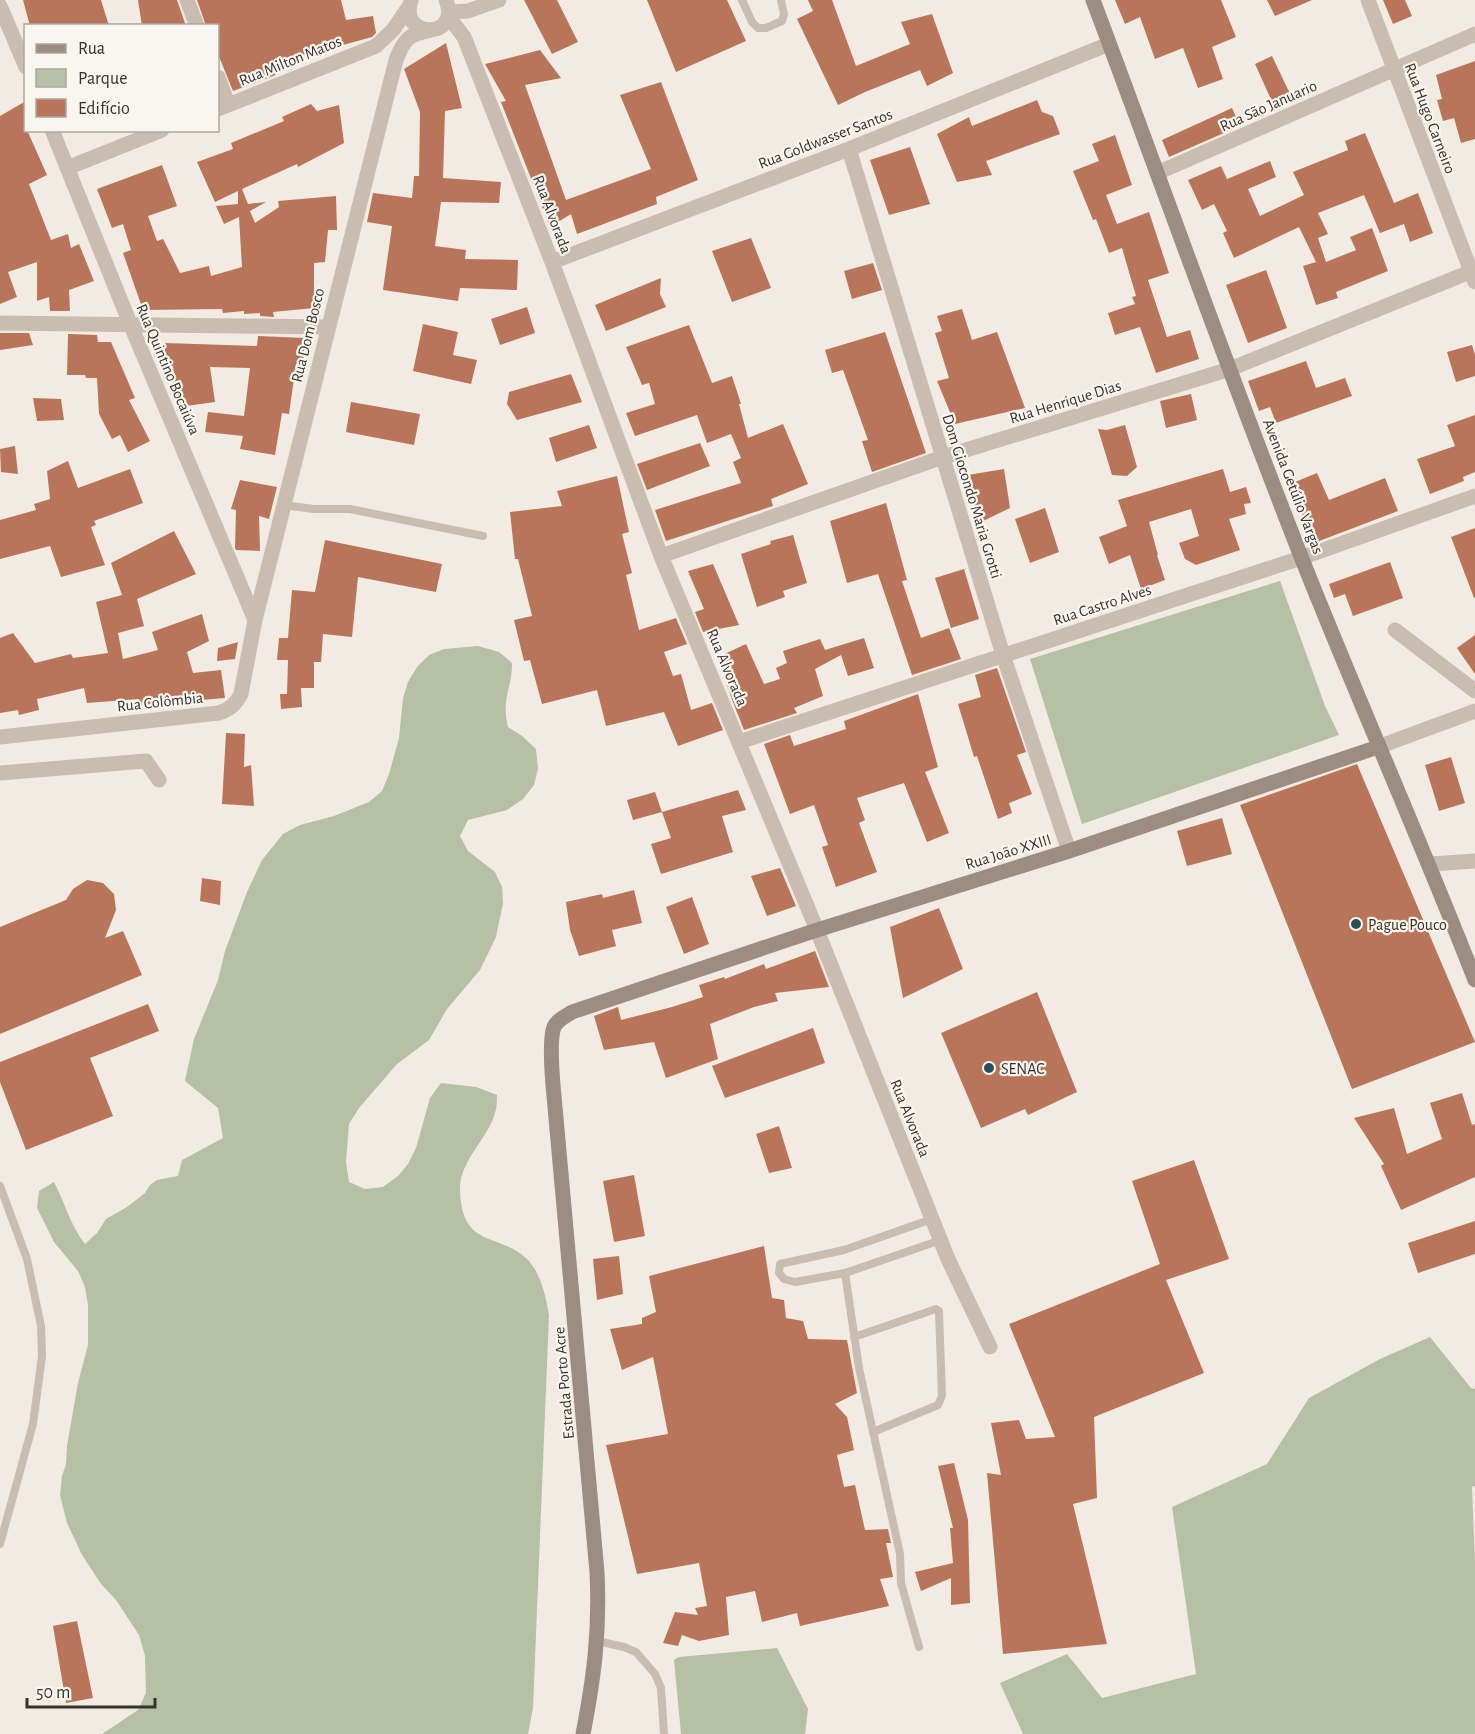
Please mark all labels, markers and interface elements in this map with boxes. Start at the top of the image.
legend [24,24,219,132]
street label: Rua Milton Matos [237,33,344,89]
text: Rua [78,40,105,58]
street label: Rua Hugo Carneiro [1402,61,1459,176]
text: Parque [78,70,127,88]
street label: Rua São Januario [1218,77,1319,134]
text: Edifício [78,100,130,118]
street label: Rua Goldwasser Santos [756,106,895,172]
street label: Rua Alvorada [530,173,574,256]
street label: Rua Dom Bosco [289,286,327,384]
street label: Rua Quintino Bocaiúva [132,302,203,438]
street label: Rua Henrique Dias [1008,377,1123,427]
street label: Dom Giocondo Maria Grotti [939,412,1005,580]
street label: Avenida Getúlio Vargas [1260,417,1326,556]
street label: Rua Castro Alves [1051,582,1153,628]
street label: Rua Alvorada [704,626,751,708]
street label: Rua Colômbia [116,690,204,714]
street label: Rua João XXIII [963,831,1053,873]
marker: Pague Pouco [1349,917,1363,931]
place label: Pague Pouco [1368,917,1447,933]
marker: SENAC [982,1061,996,1075]
place label: SENAC [1001,1061,1045,1077]
street label: Rua Alvorada [887,1077,933,1160]
street label: Estrada Porto Acre [551,1326,577,1440]
scale bar [27,1671,154,1709]
text: 50 m [36,1684,70,1702]

